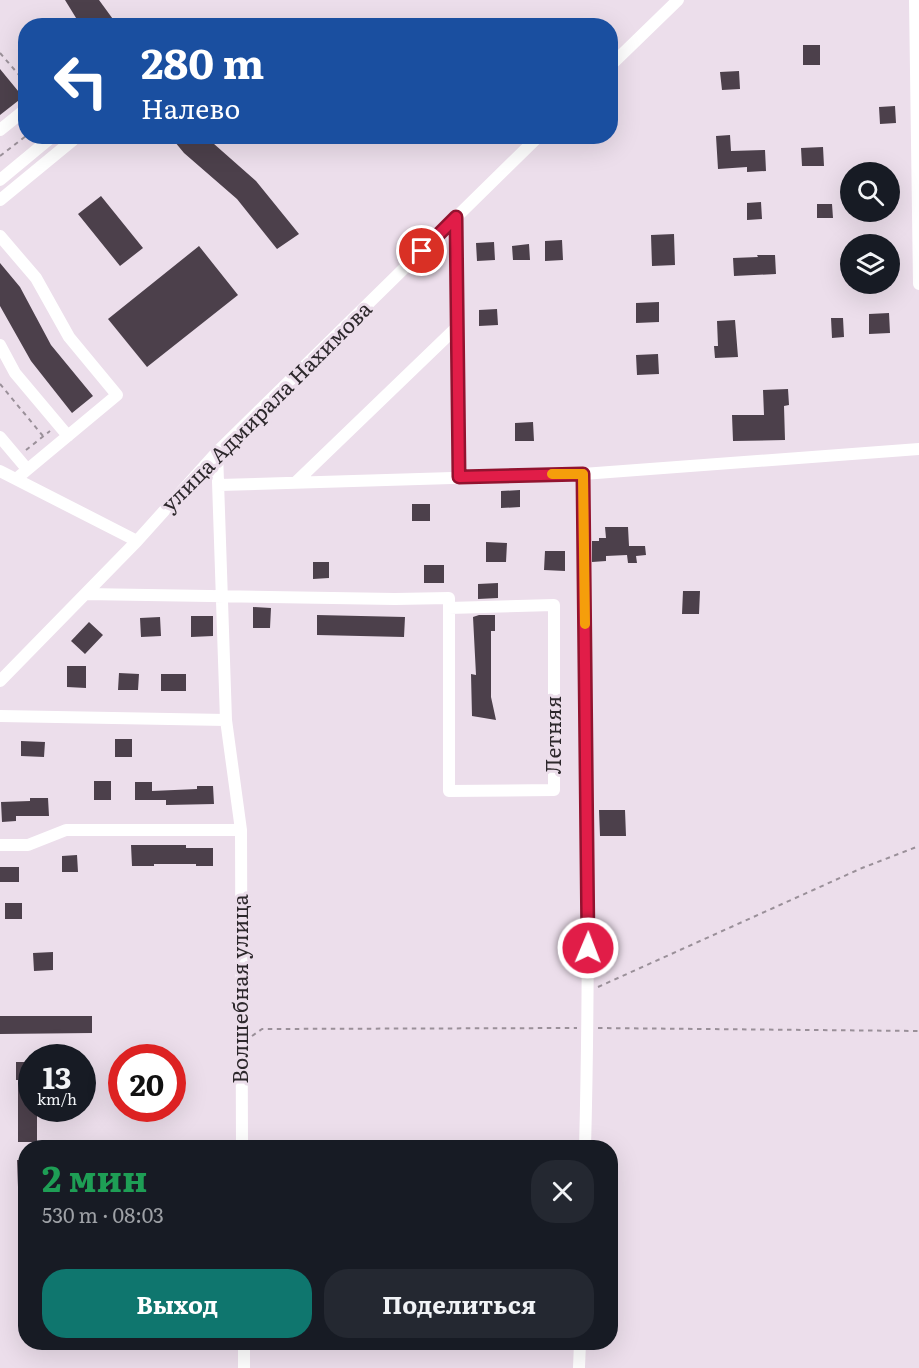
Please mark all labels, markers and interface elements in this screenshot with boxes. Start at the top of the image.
text: 280 m [141,30,264,92]
icon: left [42,42,120,120]
text: Налево [141,87,240,127]
map controls [840,162,900,294]
button: search [840,162,900,222]
pin [396,225,447,276]
icon: arrive [405,234,438,267]
button: layers [840,234,900,294]
street label: улица Адмирала Нахимова [153,292,378,518]
street label: Летняя [536,696,567,774]
street label: Волшебная улица [223,894,254,1084]
position arrow [556,916,620,980]
speed limit sign: 20 [108,1044,186,1122]
text: 13 [42,1054,72,1098]
text: km/h [37,1087,77,1110]
text: 2 мин [42,1150,148,1203]
button: close [531,1160,594,1223]
text: 530 m · 08:03 [42,1199,164,1229]
button: Выход [42,1269,312,1338]
button: Поделиться [324,1269,594,1338]

